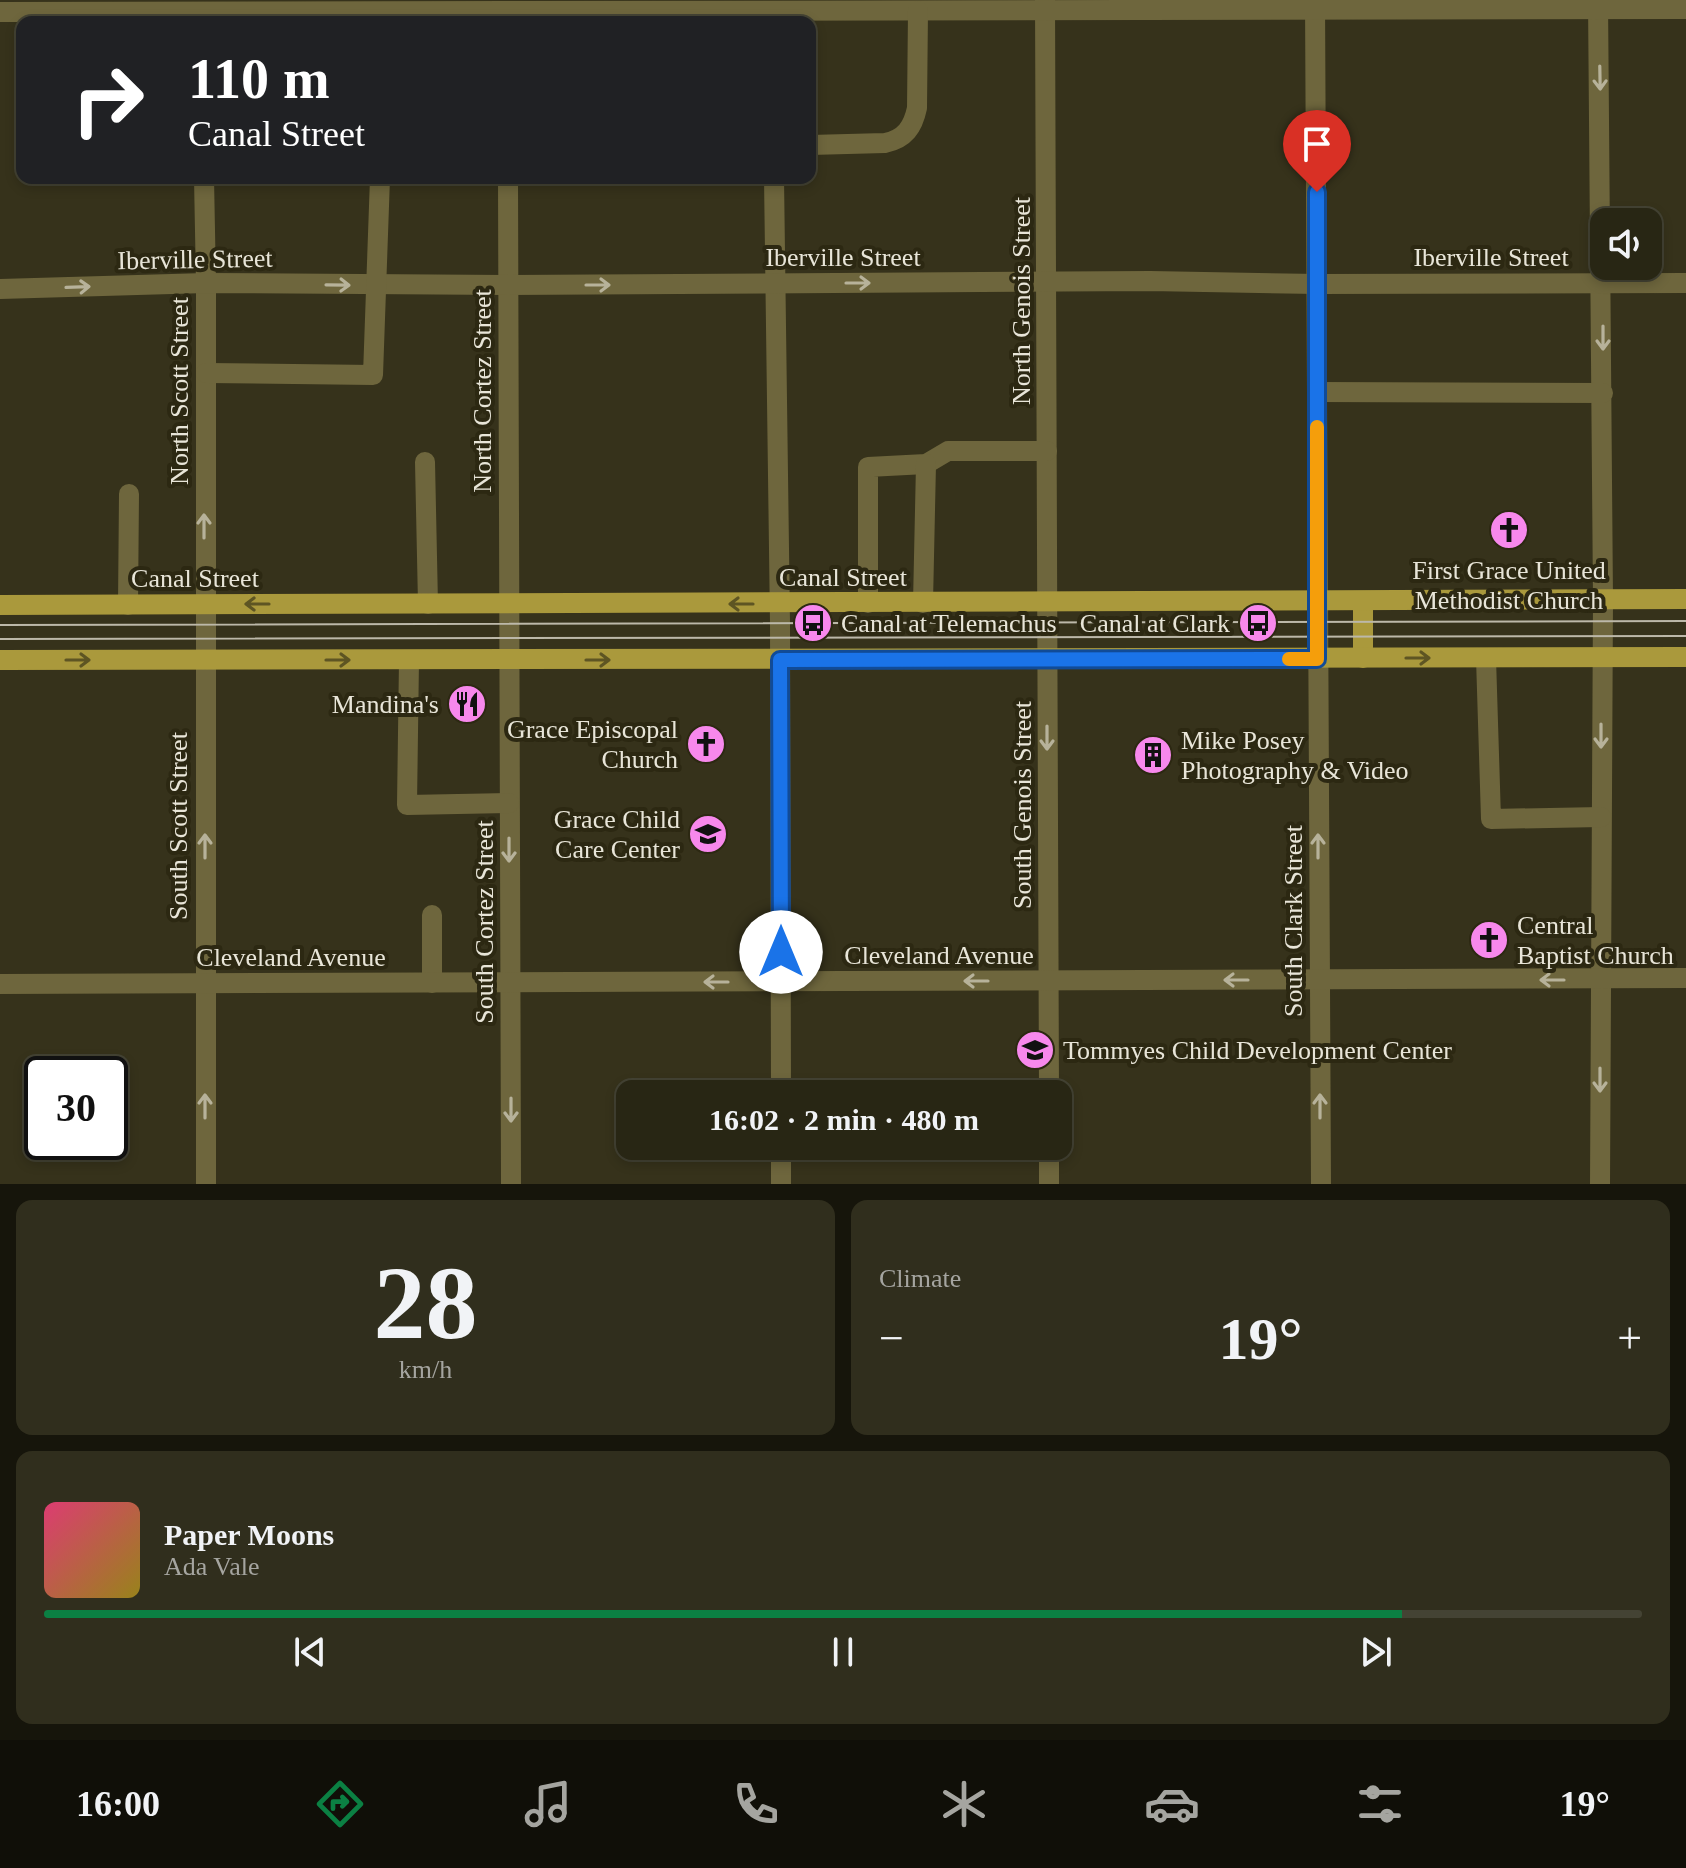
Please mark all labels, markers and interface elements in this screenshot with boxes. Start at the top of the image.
icon: right [56,48,160,152]
text: 110 m [188,48,330,110]
one-way arrow [1592,64,1608,91]
pin [1283,110,1351,192]
text: Canal Street [188,114,365,154]
icon: arrive [1295,122,1339,166]
street label: North Genois Street [1007,196,1036,405]
map controls [1590,208,1662,280]
button: sound [1590,208,1662,280]
street label: Iberville Street [765,243,921,272]
street label: Iberville Street [1413,243,1569,272]
street label: Iberville Street [117,244,274,275]
one-way arrow [844,275,871,291]
one-way arrow [324,277,351,293]
one-way arrow [584,277,611,293]
one-way arrow [64,279,91,294]
street label: North Cortez Street [468,288,497,493]
street label: North Scott Street [165,296,194,485]
one-way arrow [1595,324,1611,351]
church icon: First Grace United Methodist Church [1488,509,1530,551]
one-way arrow [197,513,212,540]
place label: First Grace United Methodist Church [1412,556,1606,615]
street label: Canal Street [779,563,908,592]
street label: Canal Street [131,564,260,593]
one-way arrow [244,596,271,612]
one-way arrow [728,596,755,612]
bus stop icon: Canal at Telemachus [792,602,834,644]
bus stop icon: Canal at Clark [1237,602,1279,644]
place label: Canal at Telemachus [841,609,1057,638]
place label: Canal at Clark [1080,609,1230,638]
one-way arrow [1404,650,1431,666]
one-way arrow [64,652,91,668]
one-way arrow [324,652,351,668]
one-way arrow [584,652,611,668]
restaurant icon: Mandina's [446,683,488,725]
place label: Mandina's [332,690,439,719]
street label: South Genois Street [1008,700,1037,909]
place label: Grace Episcopal Church [507,715,678,774]
one-way arrow [1593,722,1609,749]
church icon: Grace Episcopal Church [685,723,727,765]
one-way arrow [1039,724,1055,751]
place label: Mike Posey Photography & Video [1181,726,1409,785]
street label: South Scott Street [164,731,193,920]
building icon: Mike Posey Photography & Video [1132,734,1174,776]
place label: Grace Child Care Center [554,805,680,864]
school or university icon: Grace Child Care Center [687,813,729,855]
street label: South Cortez Street [470,819,499,1024]
street label: South Clark Street [1279,824,1308,1017]
one-way arrow [197,833,213,860]
one-way arrow [1310,833,1326,860]
one-way arrow [501,836,517,863]
position arrow [739,910,823,994]
place label: Central Baptist Church [1517,911,1674,970]
church icon: Central Baptist Church [1468,919,1510,961]
street label: Cleveland Avenue [844,941,1034,970]
street label: Cleveland Avenue [196,943,386,972]
one-way arrow [1223,972,1250,988]
one-way arrow [1539,972,1566,988]
one-way arrow [963,973,990,989]
one-way arrow [703,974,730,990]
school or university icon: Tommyes Child Development Center [1014,1029,1056,1071]
place label: Tommyes Child Development Center [1063,1036,1452,1065]
speed limit sign: 30 [24,1056,128,1160]
one-way arrow [1592,1066,1608,1093]
one-way arrow [197,1093,213,1120]
one-way arrow [1312,1093,1328,1120]
one-way arrow [503,1096,519,1123]
text: 16:02 · 2 min · 480 m [709,1103,979,1136]
text: 28 [374,1245,478,1360]
text: Climate [879,1264,961,1293]
text: 19° [1219,1306,1303,1372]
text: − [879,1314,904,1363]
text: + [1617,1314,1642,1363]
text: km/h [399,1355,452,1384]
text: Paper Moons [164,1518,334,1551]
text: Ada Vale [164,1552,260,1581]
icon: previous [288,1630,332,1674]
icon: pause [821,1630,865,1674]
icon: next [1354,1630,1398,1674]
icon: directions [312,1776,368,1832]
icon: music [520,1776,576,1832]
icon: phone [728,1776,784,1832]
icon: climate [936,1776,992,1832]
icon: car [1144,1776,1200,1832]
icon: filters [1352,1776,1408,1832]
text: 16:00 [76,1784,160,1824]
text: 19° [1560,1784,1610,1824]

